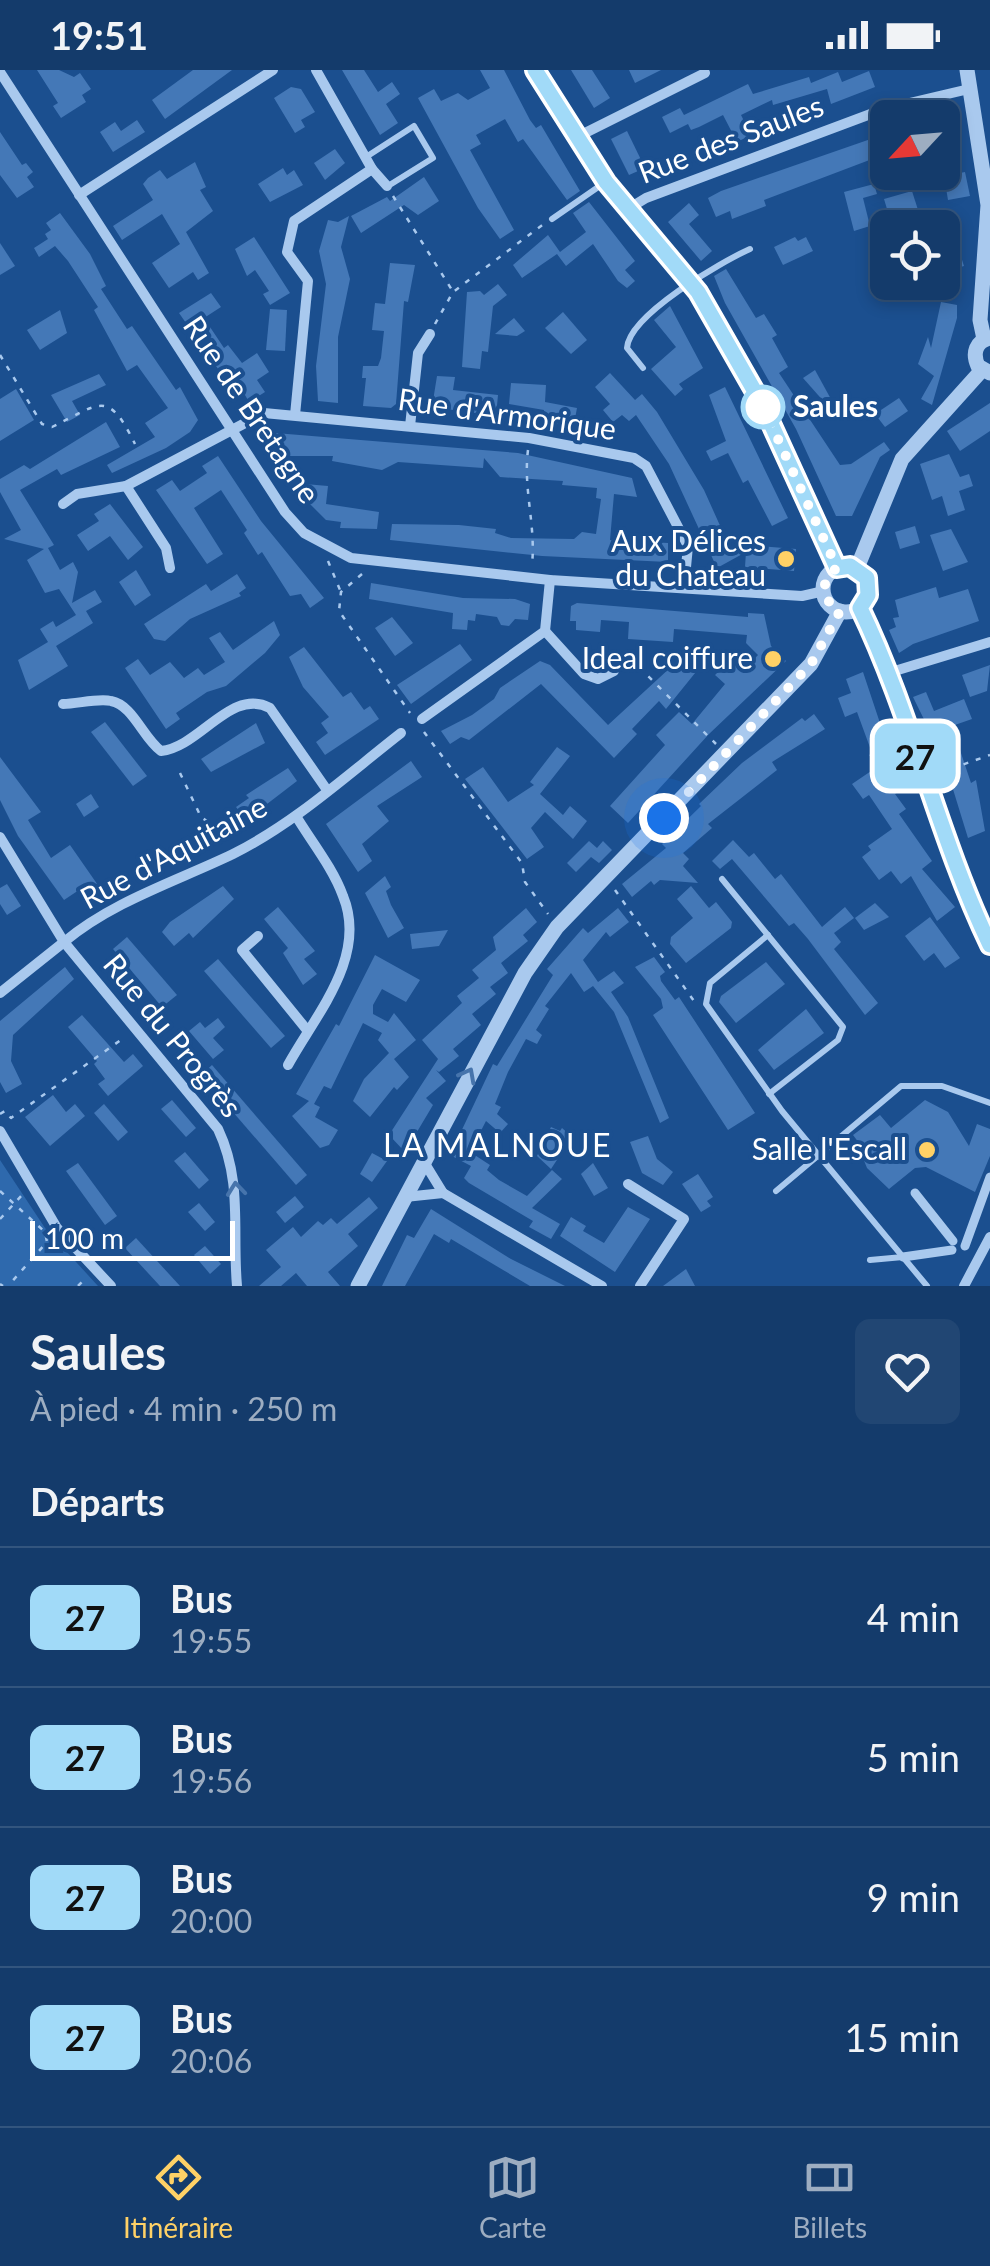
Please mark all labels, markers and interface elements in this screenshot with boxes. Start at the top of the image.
text: 19:51 [50,12,148,58]
street label: Rue des Saules [633,86,828,190]
north arrow [870,100,960,190]
map controls [870,100,960,300]
button: locate [870,210,960,300]
street label: Rue de Bretagne [177,309,328,509]
street label: Rue d'Armorique [396,380,619,446]
marker: Saules [742,386,784,428]
place label: Saules [793,387,878,423]
place label: Aux Délices du Chateau [611,522,766,592]
marker: Aux Délices du Chateau [775,548,797,570]
place label: Ideal coiffure [582,639,753,675]
marker: Ideal coiffure [762,648,784,670]
line badge: 27 [870,724,960,788]
text: 27 [895,735,935,777]
street label: Rue d'Aquitaine [74,787,272,915]
your location [639,793,689,843]
street label: Rue du Progrès [97,946,250,1124]
one-way arrow [456,1068,475,1086]
district label: LA MALNOUE [383,1125,613,1164]
place label: Salle l'Escall [752,1130,907,1166]
marker: Salle l'Escall [916,1139,938,1161]
one-way arrow [226,1180,247,1196]
scale bar [30,1216,235,1260]
text: 100 m [45,1221,124,1255]
button: heart [855,1319,960,1424]
text: Saules [30,1323,166,1380]
text: À pied · 4 min · 250 m [30,1389,337,1428]
text: Départs [30,1478,165,1524]
text: Bus [170,1575,233,1621]
text: 4 min [867,1594,960,1640]
text: 27 [65,1596,105,1638]
text: 19:55 [170,1621,252,1660]
text: Bus [170,1715,233,1761]
text: 5 min [867,1734,960,1780]
text: 27 [65,1736,105,1778]
text: 19:56 [170,1761,252,1800]
text: Bus [170,1855,233,1901]
text: 9 min [867,1874,960,1920]
text: 27 [65,1876,105,1918]
text: 20:00 [170,1901,252,1940]
text: Bus [170,1995,233,2041]
text: 15 min [845,2014,960,2060]
text: 27 [65,2016,105,2058]
text: 20:06 [170,2041,252,2080]
tab: Itinéraire [123,2150,233,2244]
tab: Carte [479,2150,547,2244]
tab: Billets [792,2150,867,2244]

